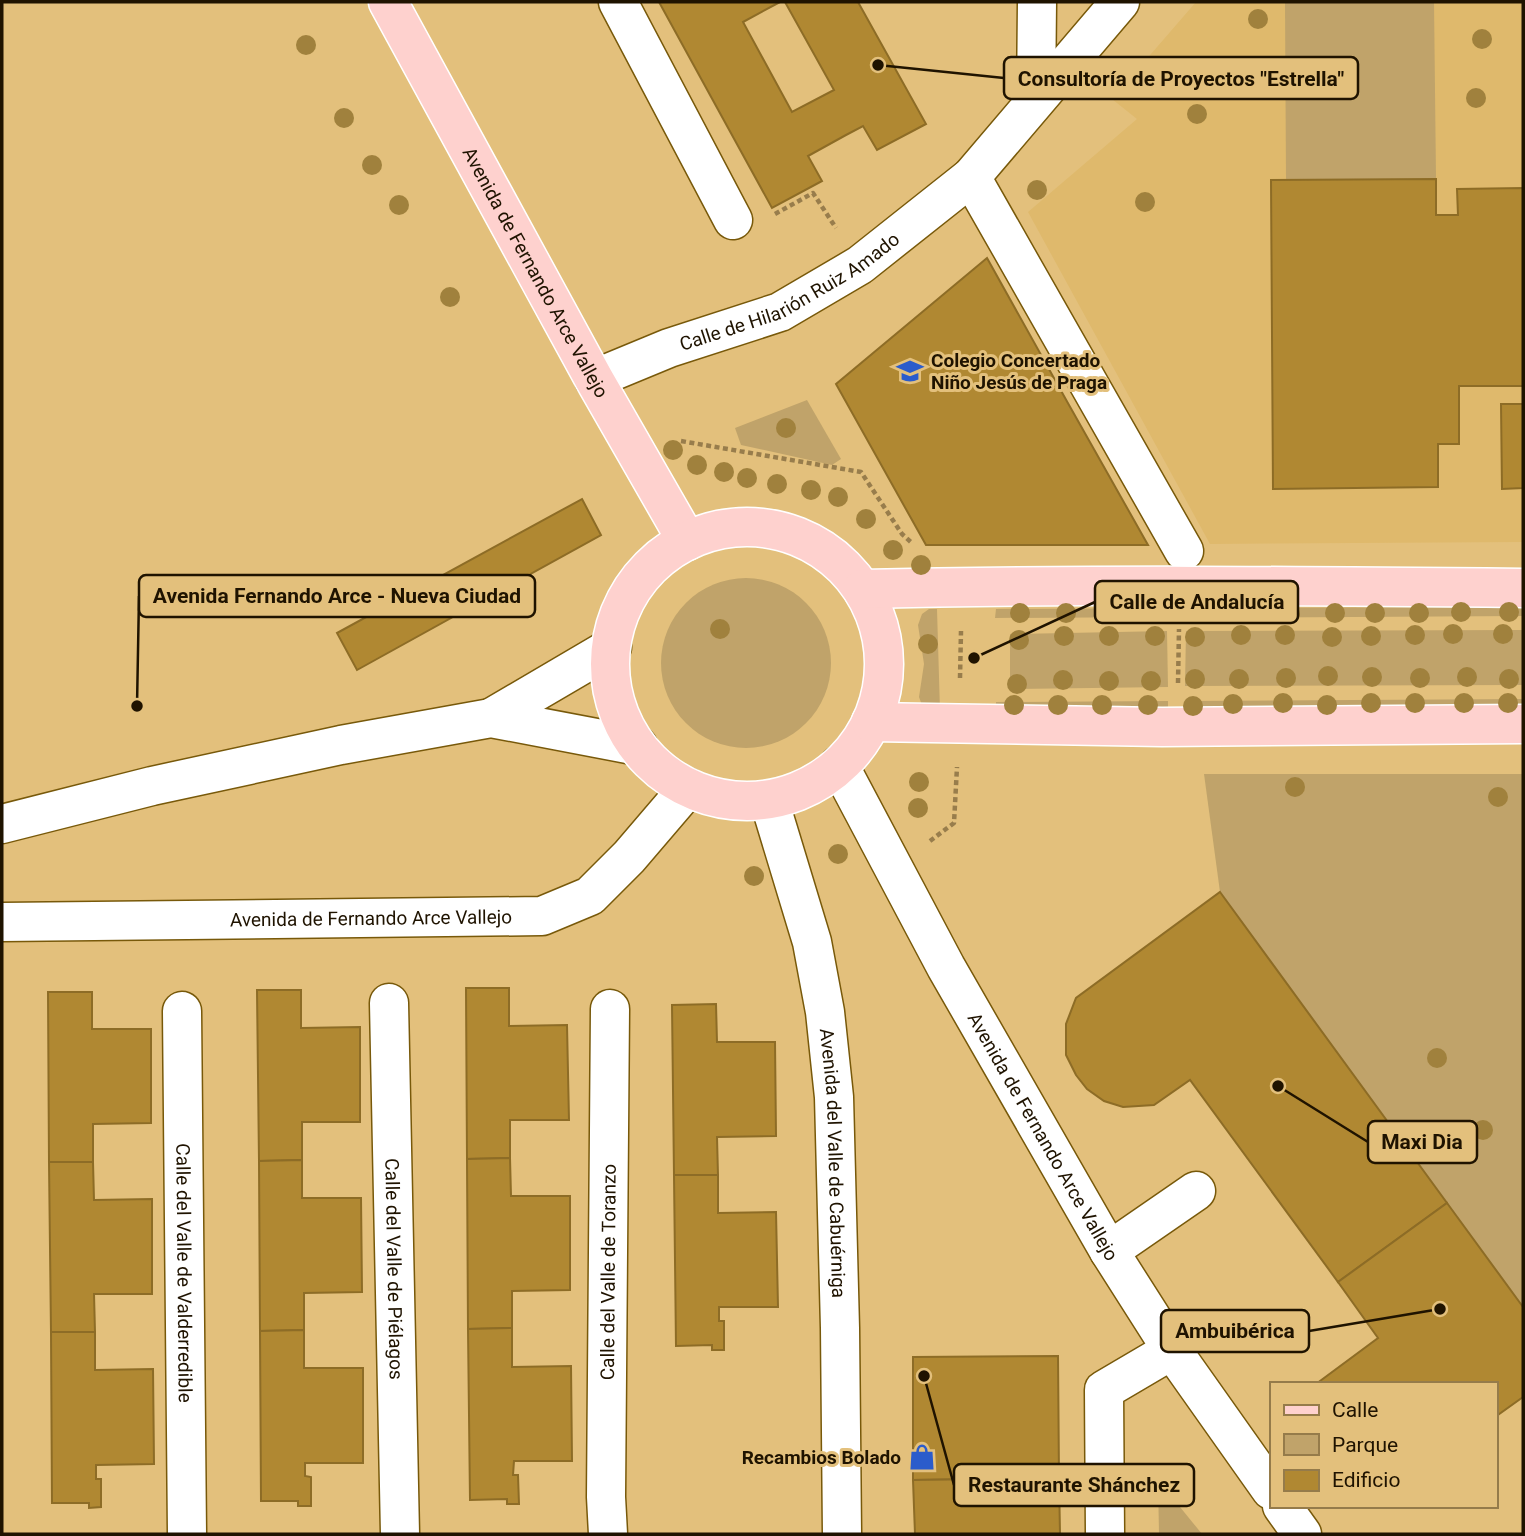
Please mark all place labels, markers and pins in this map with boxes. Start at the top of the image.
callout: Consultoría de Proyectos "Estrella" [1004,57,1358,99]
place label: Colegio Concertado Niño Jesús de Praga [931,349,1107,394]
school or university icon: Colegio Concertado Niño Jesús de Praga [895,356,925,386]
callout: Avenida Fernando Arce - Nueva Ciudad [139,575,535,617]
callout: Calle de Andalucía [1095,581,1298,623]
callout: Maxi Dia [1368,1121,1477,1163]
callout: Ambuibérica [1161,1310,1309,1352]
shop icon: Recambios Bolado [907,1442,937,1472]
place label: Recambios Bolado [742,1446,901,1469]
callout: Restaurante Shánchez [954,1464,1194,1506]

